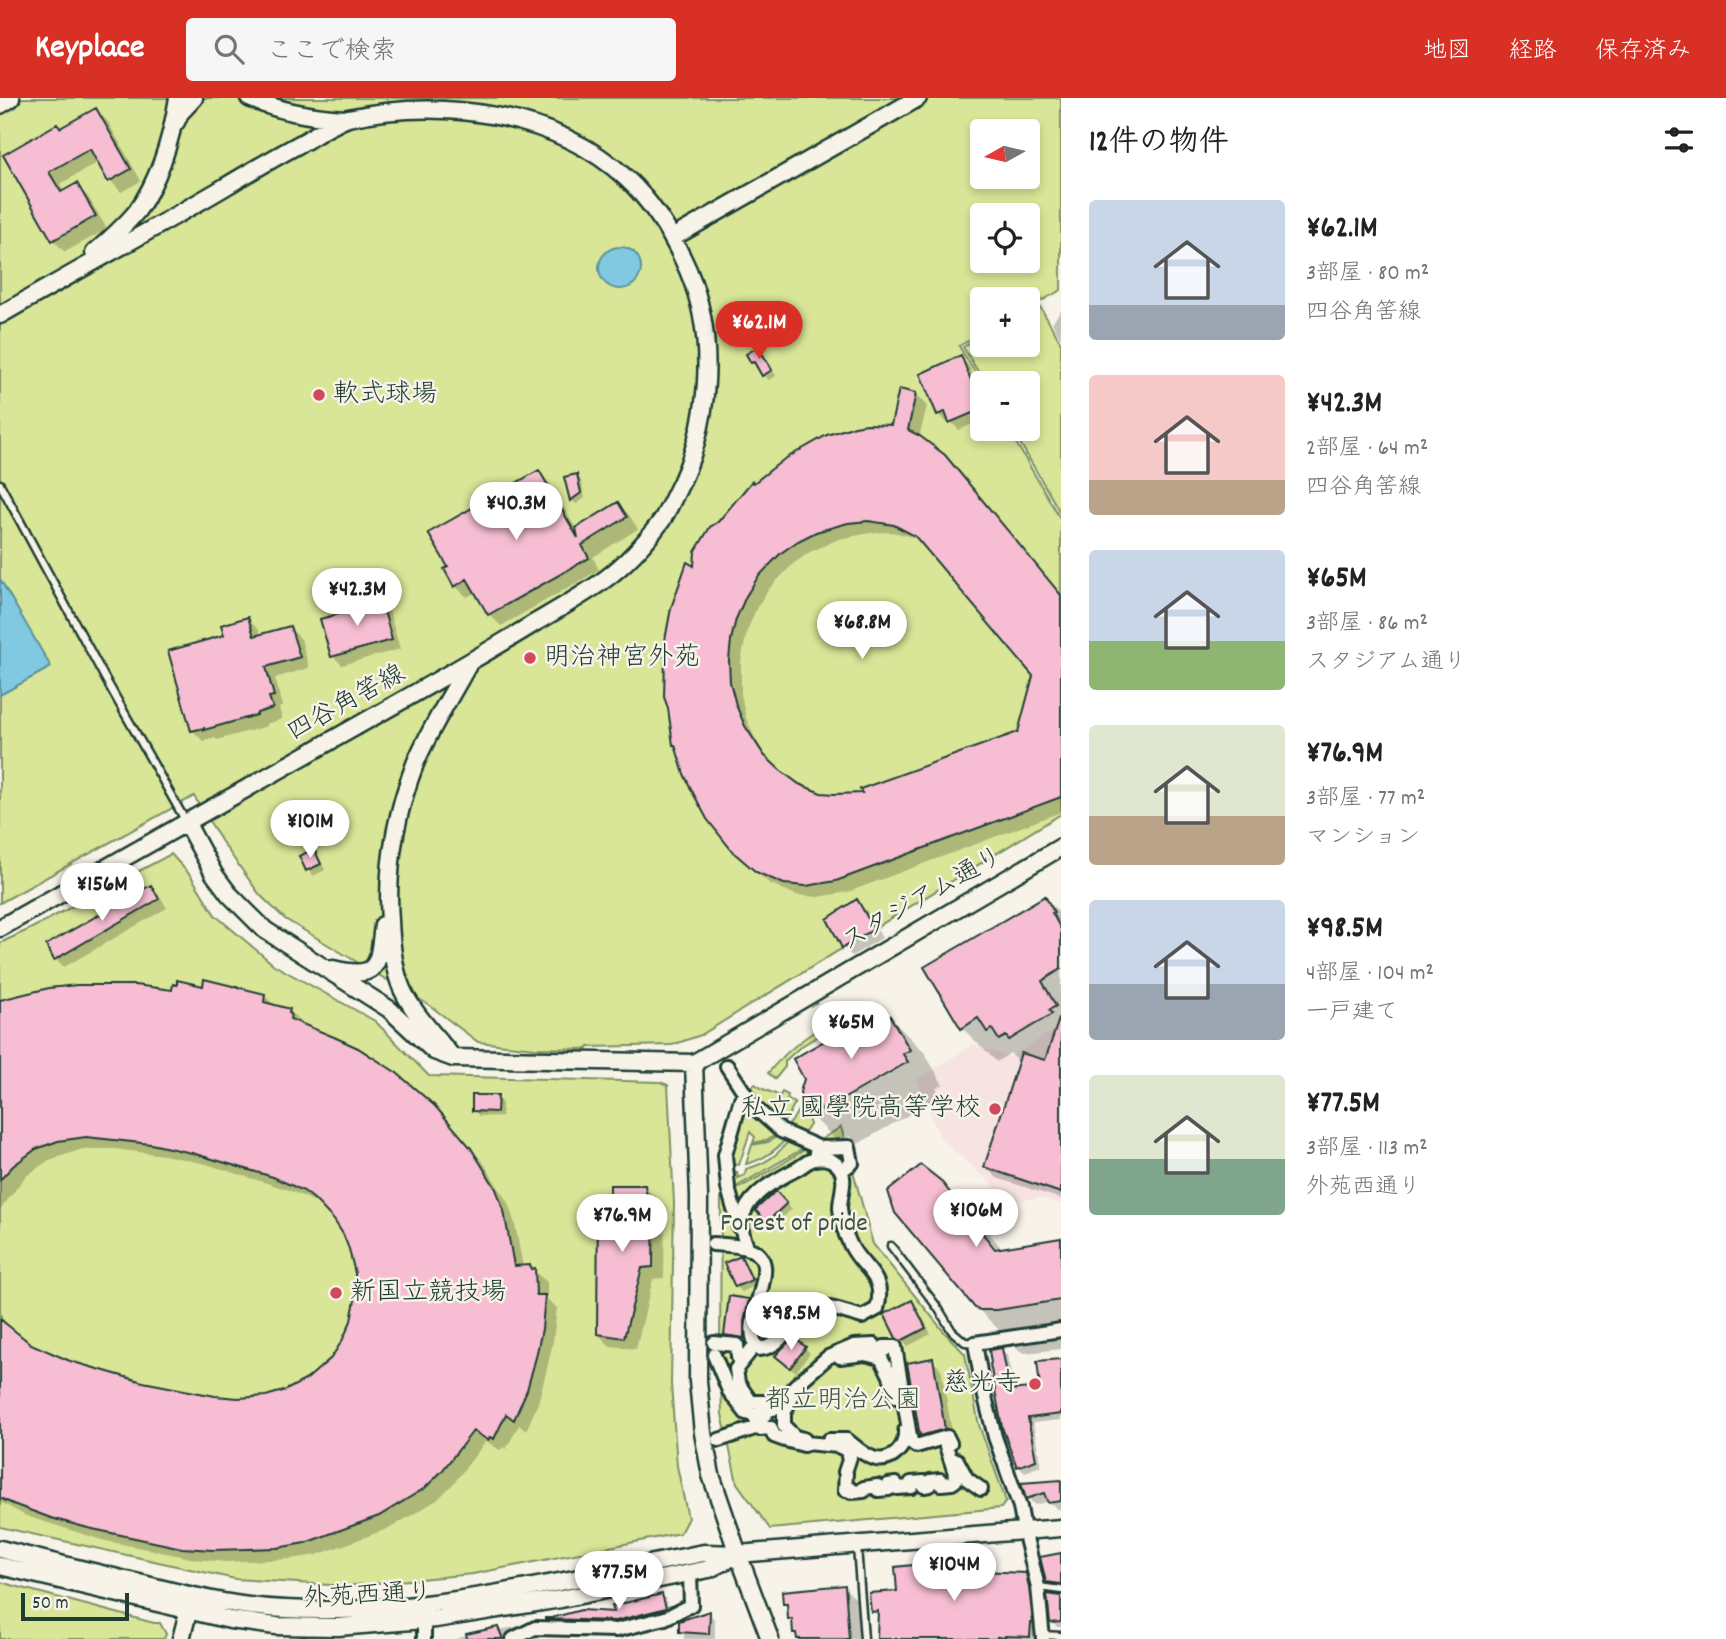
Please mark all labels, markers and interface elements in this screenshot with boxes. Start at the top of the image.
search box [186,18,676,81]
text: Keyplace [35,26,144,73]
icon: search [210,30,248,68]
text: ここで検索 [266,34,396,71]
text: 地図 [1423,35,1471,69]
text: 経路 [1509,35,1557,69]
text: 保存済み [1595,35,1691,69]
north arrow [970,119,1040,189]
map controls [970,119,1040,441]
icon: filters [1660,121,1698,159]
text: 12件の物件 [1089,123,1229,166]
button: locate [970,203,1040,273]
text: ¥62.1M [1306,209,1377,252]
icon: home [1145,228,1229,312]
text: 3部屋 · 80 m² [1306,258,1429,291]
button: + [970,287,1040,357]
text: 四谷角筈線 [1306,297,1421,330]
pin: ¥62.1M [702,302,816,361]
text: ¥62.1M [732,307,786,340]
button: − [970,371,1040,441]
place label: 軟式球場 [333,377,437,414]
text: ¥42.3M [1306,384,1382,427]
marker: 軟式球場 [311,387,327,403]
icon: home [1145,403,1229,487]
text: 2部屋 · 64 m² [1306,433,1428,466]
text: 四谷角筈線 [1306,472,1421,505]
pin: ¥40.3M [459,482,573,542]
text: ¥40.3M [486,488,546,521]
text: ¥65M [1306,559,1367,602]
pin: ¥42.3M [300,568,414,628]
text: ¥42.3M [328,574,386,607]
icon: home [1145,578,1229,662]
pin: ¥68.8M [805,602,919,661]
text: ¥68.8M [833,607,891,640]
text: 3部屋 · 86 m² [1306,608,1428,641]
place label: 明治神宮外苑 [544,640,700,677]
text: スタジアム通り [1306,647,1467,680]
marker: 明治神宮外苑 [522,650,538,666]
street label: 四谷角筈線 [281,656,413,752]
text: ¥76.9M [1306,734,1383,777]
icon: home [1145,753,1229,837]
text: 3部屋 · 77 m² [1306,783,1425,816]
pin: ¥101M [261,800,359,860]
text: ¥101M [286,806,334,839]
text: マンション [1306,822,1420,855]
street label: スタジアム通り [835,839,1011,961]
pin: ¥156M [53,864,151,923]
text: ¥156M [76,869,128,902]
text: ¥98.5M [1306,909,1383,952]
icon: home [1145,928,1229,1012]
text: 4部屋 · 104 m² [1306,958,1434,991]
text: 一戸建て [1306,997,1398,1030]
pin: ¥65M [810,1002,892,1061]
text: ¥65M [828,1007,874,1040]
text: ¥77.5M [1306,1084,1380,1127]
place label: 私立 國學院高等学校 [741,1091,981,1128]
marker: 私立 國學院高等学校 [987,1101,1003,1117]
icon: home [1145,1103,1229,1187]
text: 3部屋 · 113 m² [1306,1133,1428,1166]
text: 外苑西通り [1306,1172,1421,1205]
pin: ¥106M [927,1190,1025,1249]
pin: ¥76.9M [565,1194,679,1254]
text: ¥106M [949,1195,1003,1228]
text: ¥76.9M [592,1200,652,1233]
park label: Forest of pride [720,1206,868,1243]
place label: 新国立競技場 [350,1275,506,1312]
marker: 新国立競技場 [328,1285,344,1301]
pin: ¥98.5M [734,1292,848,1352]
text: ¥98.5M [762,1298,820,1331]
place label: 慈光寺 [943,1366,1021,1403]
marker: 慈光寺 [1027,1376,1043,1392]
park label: 都立明治公園 [765,1383,921,1420]
pin: ¥104M [905,1544,1003,1603]
text: ¥104M [928,1549,980,1582]
pin: ¥77.5M [562,1552,676,1611]
text: ¥77.5M [591,1557,647,1590]
street label: 外苑西通り [302,1575,434,1619]
scale bar [21,1590,130,1622]
text: 50 m [32,1591,69,1618]

